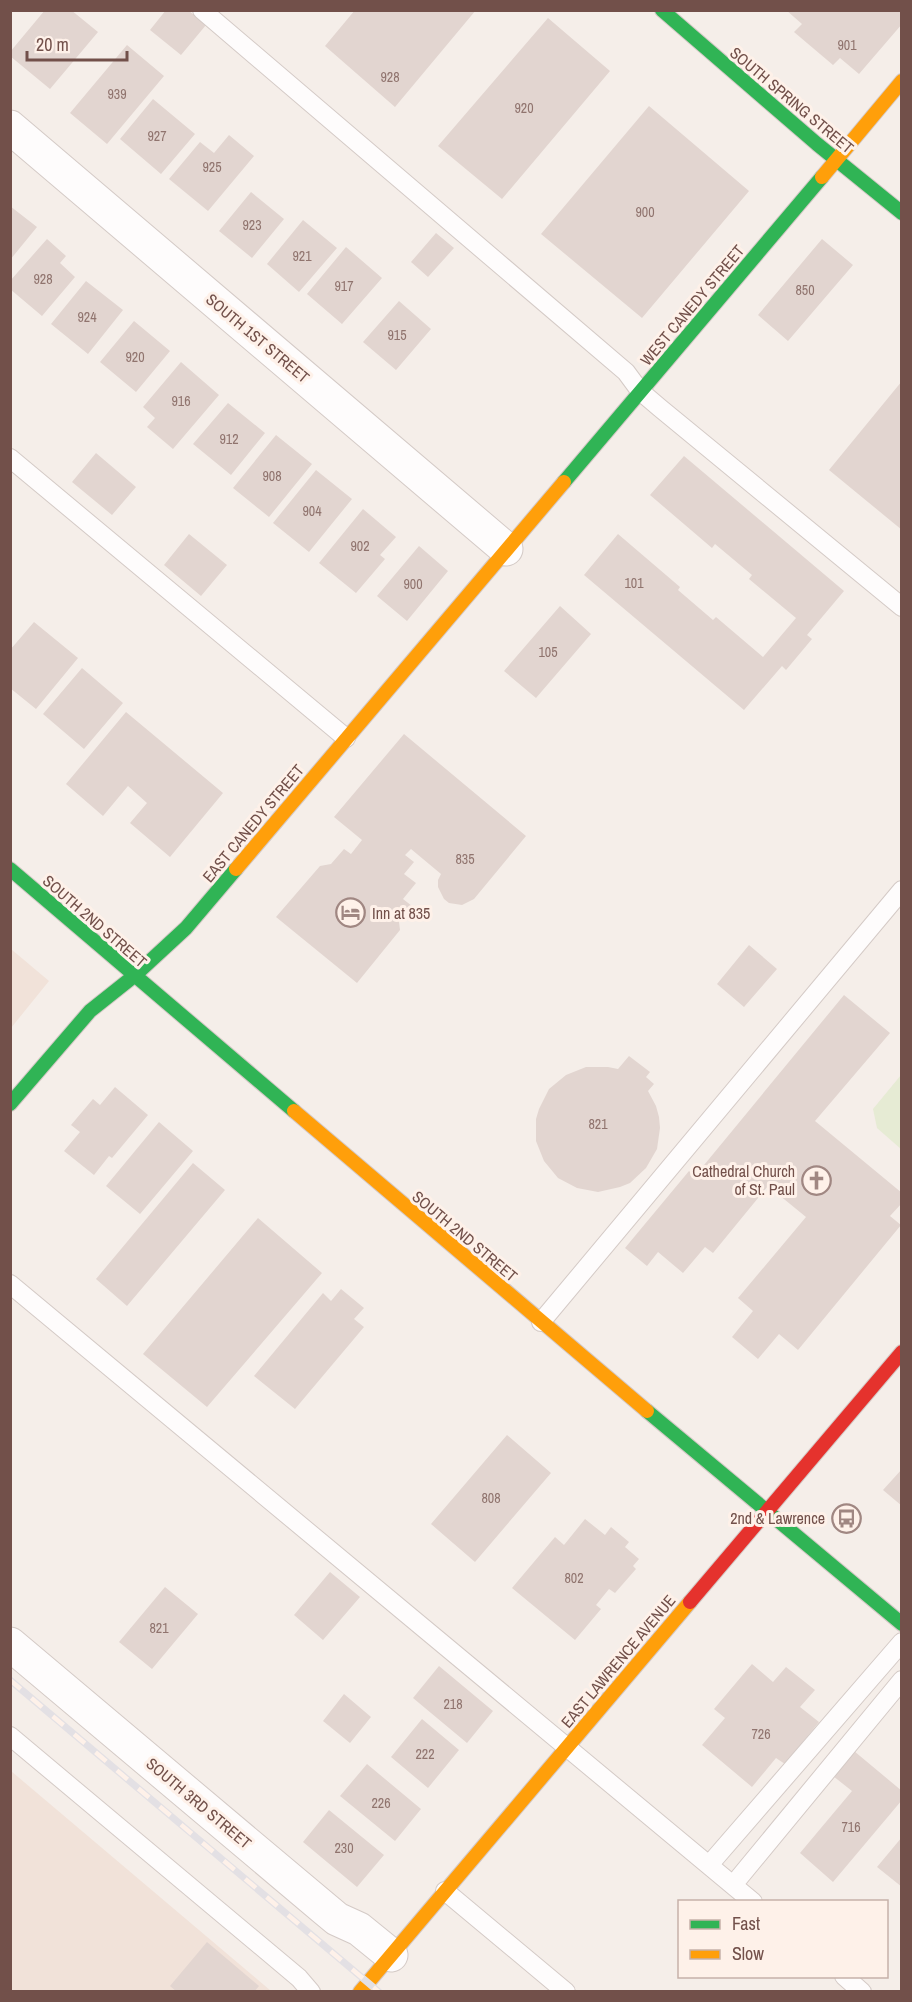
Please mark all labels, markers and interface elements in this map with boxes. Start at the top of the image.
scale bar [27,24,128,62]
text: 20 m [36,32,69,57]
house number: 901 [837,36,857,54]
street label: SOUTH SPRING STREET [725,42,859,158]
house number: 928 [380,68,400,86]
house number: 939 [107,85,127,103]
house number: 920 [514,99,534,117]
house number: 927 [147,127,167,145]
house number: 925 [202,158,222,176]
house number: 900 [635,203,655,221]
house number: 923 [242,216,262,234]
street label: WEST CANEDY STREET [635,240,749,370]
house number: 921 [292,247,312,265]
house number: 928 [33,270,53,288]
house number: 917 [334,277,354,295]
house number: 850 [795,281,815,299]
street label: SOUTH 1ST STREET [202,288,314,388]
house number: 924 [77,308,97,326]
house number: 915 [387,326,407,344]
house number: 920 [125,348,145,366]
house number: 916 [171,392,191,410]
house number: 912 [219,430,239,448]
house number: 908 [262,467,282,485]
house number: 904 [302,502,322,520]
house number: 902 [350,537,370,555]
house number: 101 [624,574,644,592]
house number: 900 [403,575,423,593]
house number: 105 [538,643,558,661]
street label: EAST CANEDY STREET [197,759,309,887]
house number: 835 [455,850,475,868]
street label: SOUTH 2ND STREET [38,870,152,972]
hotel icon: Inn at 835 [335,897,367,929]
place label: Inn at 835 [372,902,430,924]
house number: 821 [588,1115,608,1133]
place label: Cathedral Church of St. Paul [692,1160,795,1200]
church icon: Cathedral Church of St. Paul [800,1164,832,1196]
street label: SOUTH 2ND STREET [408,1185,522,1287]
house number: 808 [481,1489,501,1507]
bus stop icon: 2nd & Lawrence [830,1502,862,1534]
place label: 2nd & Lawrence [730,1507,825,1529]
house number: 802 [564,1569,584,1587]
street label: EAST LAWRENCE AVENUE [556,1590,680,1732]
house number: 821 [149,1619,169,1637]
house number: 218 [443,1695,463,1713]
house number: 726 [751,1725,771,1743]
house number: 222 [415,1745,435,1763]
street label: SOUTH 3RD STREET [142,1752,256,1854]
house number: 226 [371,1794,391,1812]
house number: 716 [841,1818,861,1836]
house number: 230 [334,1839,354,1857]
legend [678,1900,888,1978]
text: Fast [732,1911,760,1936]
text: Slow [732,1941,764,1966]

